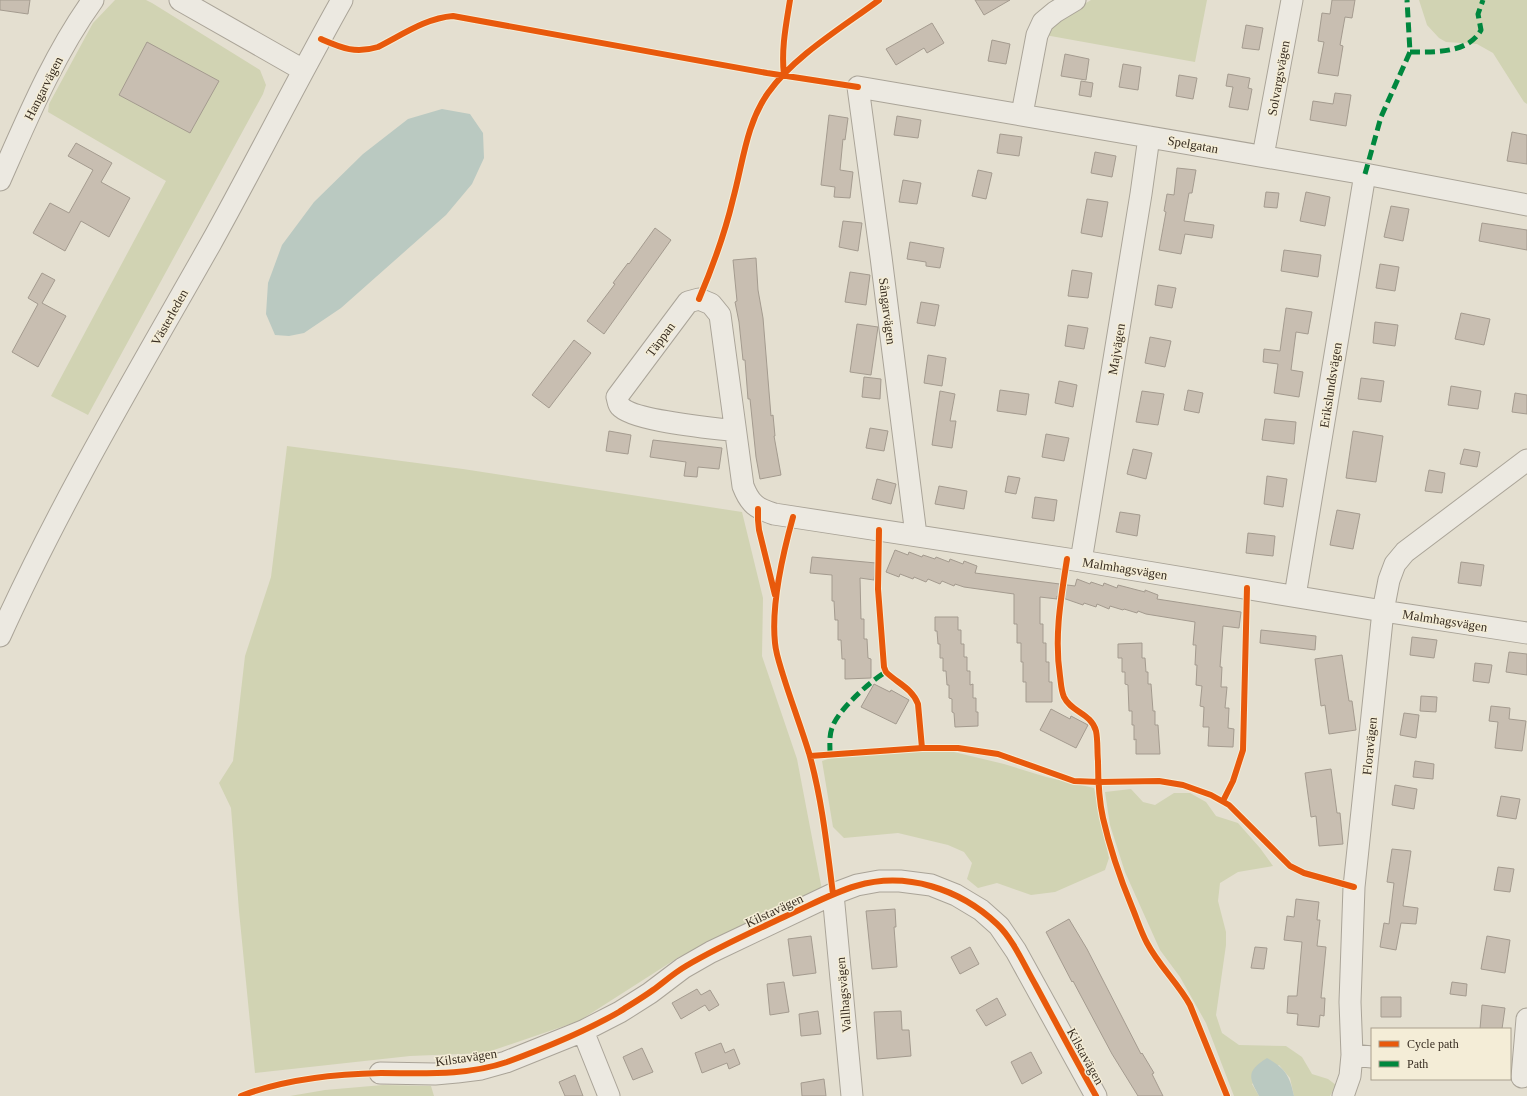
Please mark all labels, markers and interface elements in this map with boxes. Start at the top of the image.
street label: Solvargsvägen [1264,39,1293,117]
street label: Hangarvägen [21,54,66,123]
street label: Spelgatan [1166,133,1220,156]
street label: Sångarvägen [876,277,899,346]
street label: Västerleden [148,286,191,348]
street label: Täppan [643,319,678,359]
street label: Majvägen [1105,322,1128,376]
street label: Erikslundsvägen [1316,341,1345,429]
street label: Malmhagsvägen [1081,554,1169,583]
street label: Malmhagsvägen [1401,606,1489,635]
street label: Floravägen [1359,716,1380,776]
street label: Kilstavägen [743,890,806,930]
street label: Vallhagsvägen [833,956,854,1033]
street label: Kilstavägen [1064,1025,1107,1087]
legend [1371,1028,1511,1080]
text: Cycle path [1407,1037,1459,1051]
street label: Kilstavägen [434,1046,498,1069]
text: Path [1407,1057,1428,1071]

